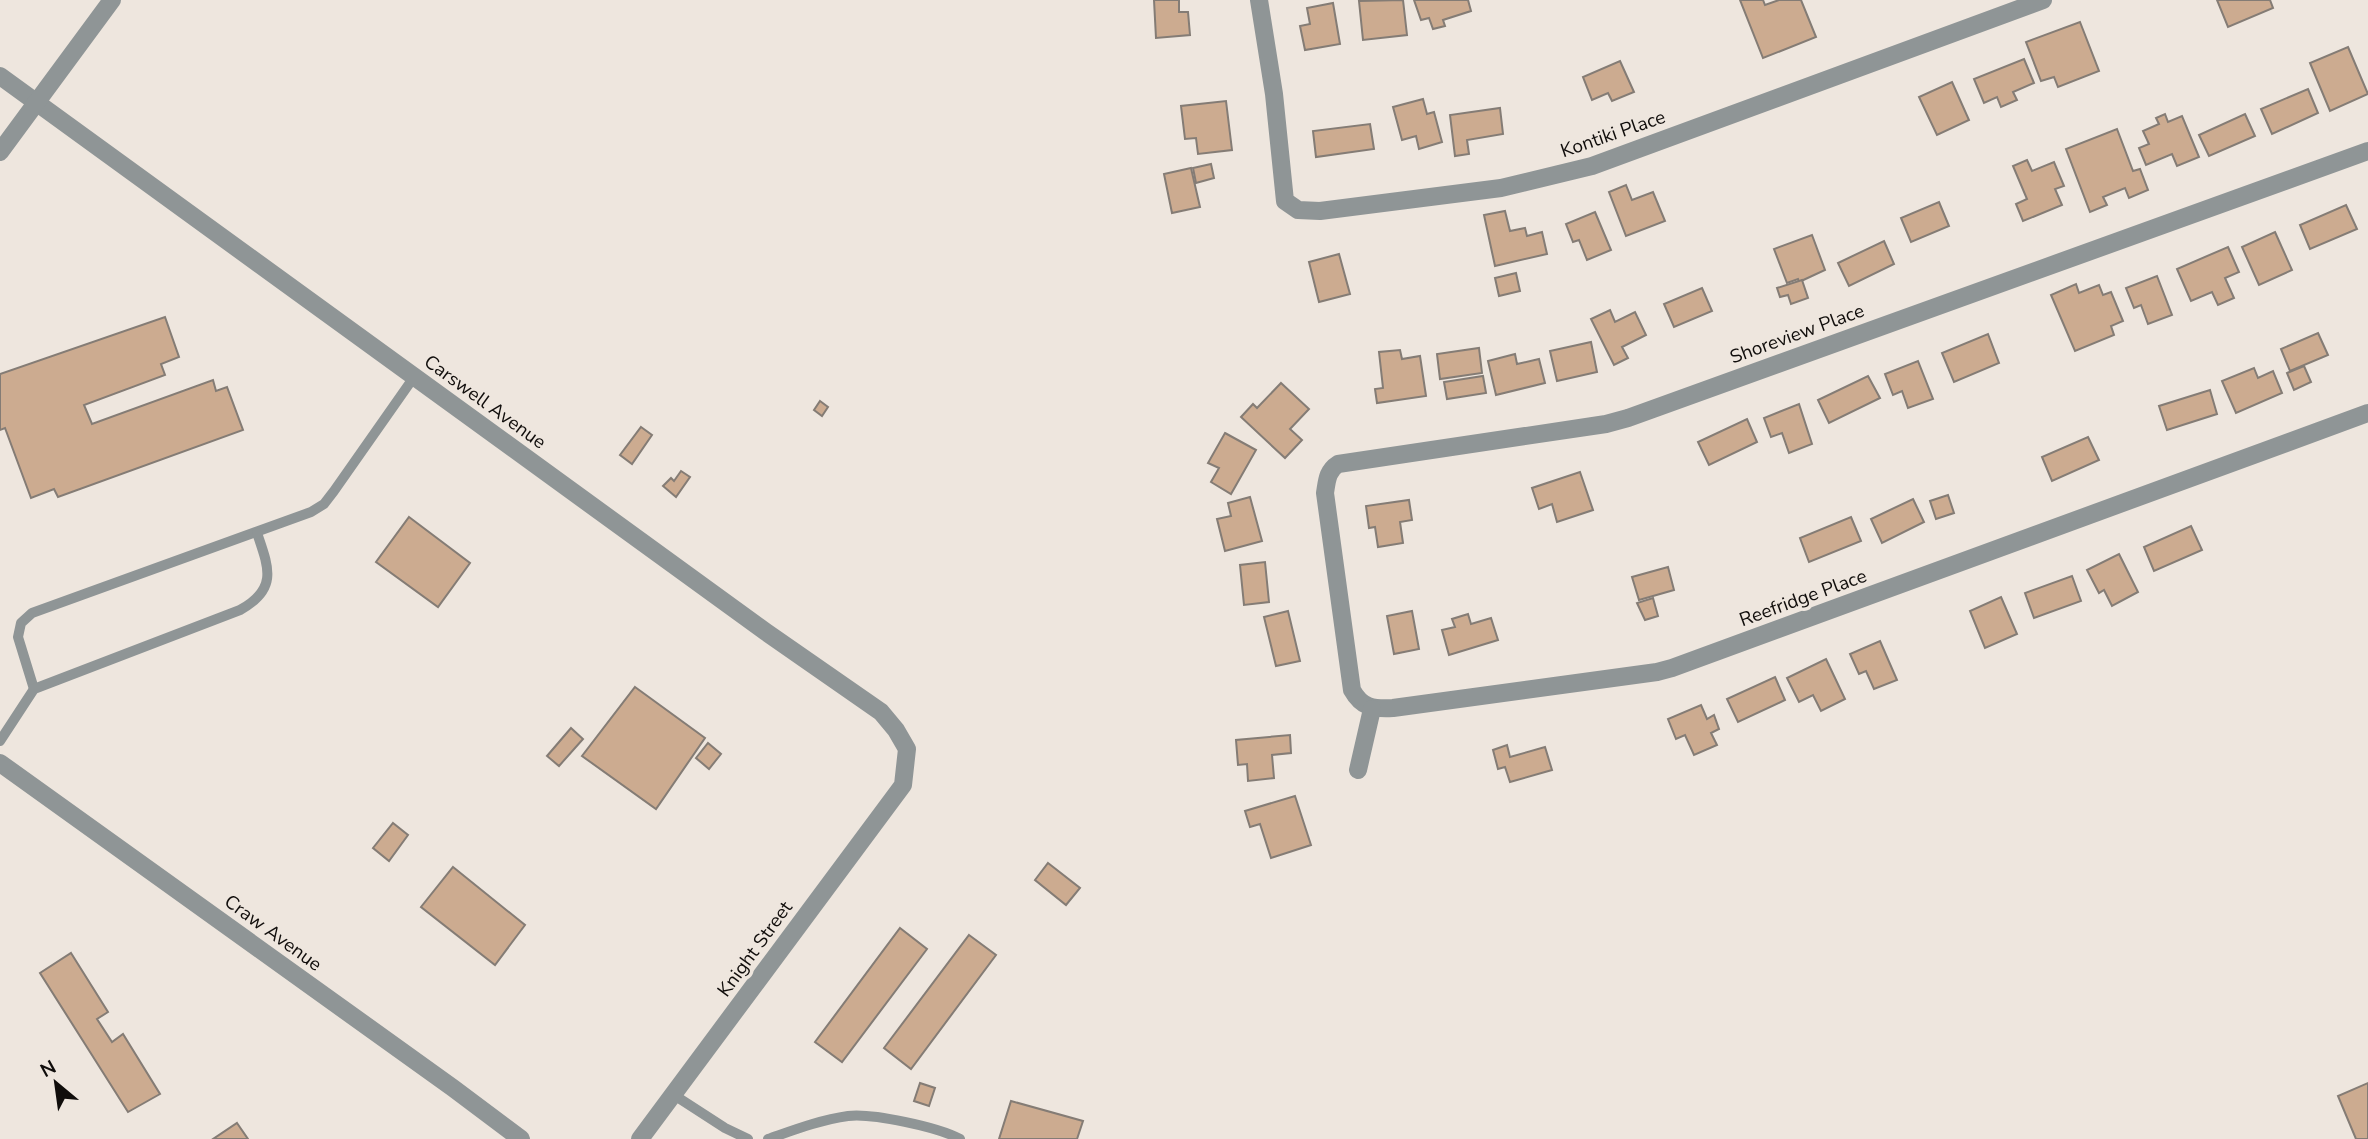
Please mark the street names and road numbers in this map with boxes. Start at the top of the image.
street label: Kontiki Place [1557,104,1669,164]
street label: Shoreview Place [1726,298,1868,370]
street label: Carswell Avenue [419,349,551,455]
street label: Reefridge Place [1736,563,1870,633]
street label: Craw Avenue [219,889,327,977]
street label: Knight Street [711,896,799,1002]

